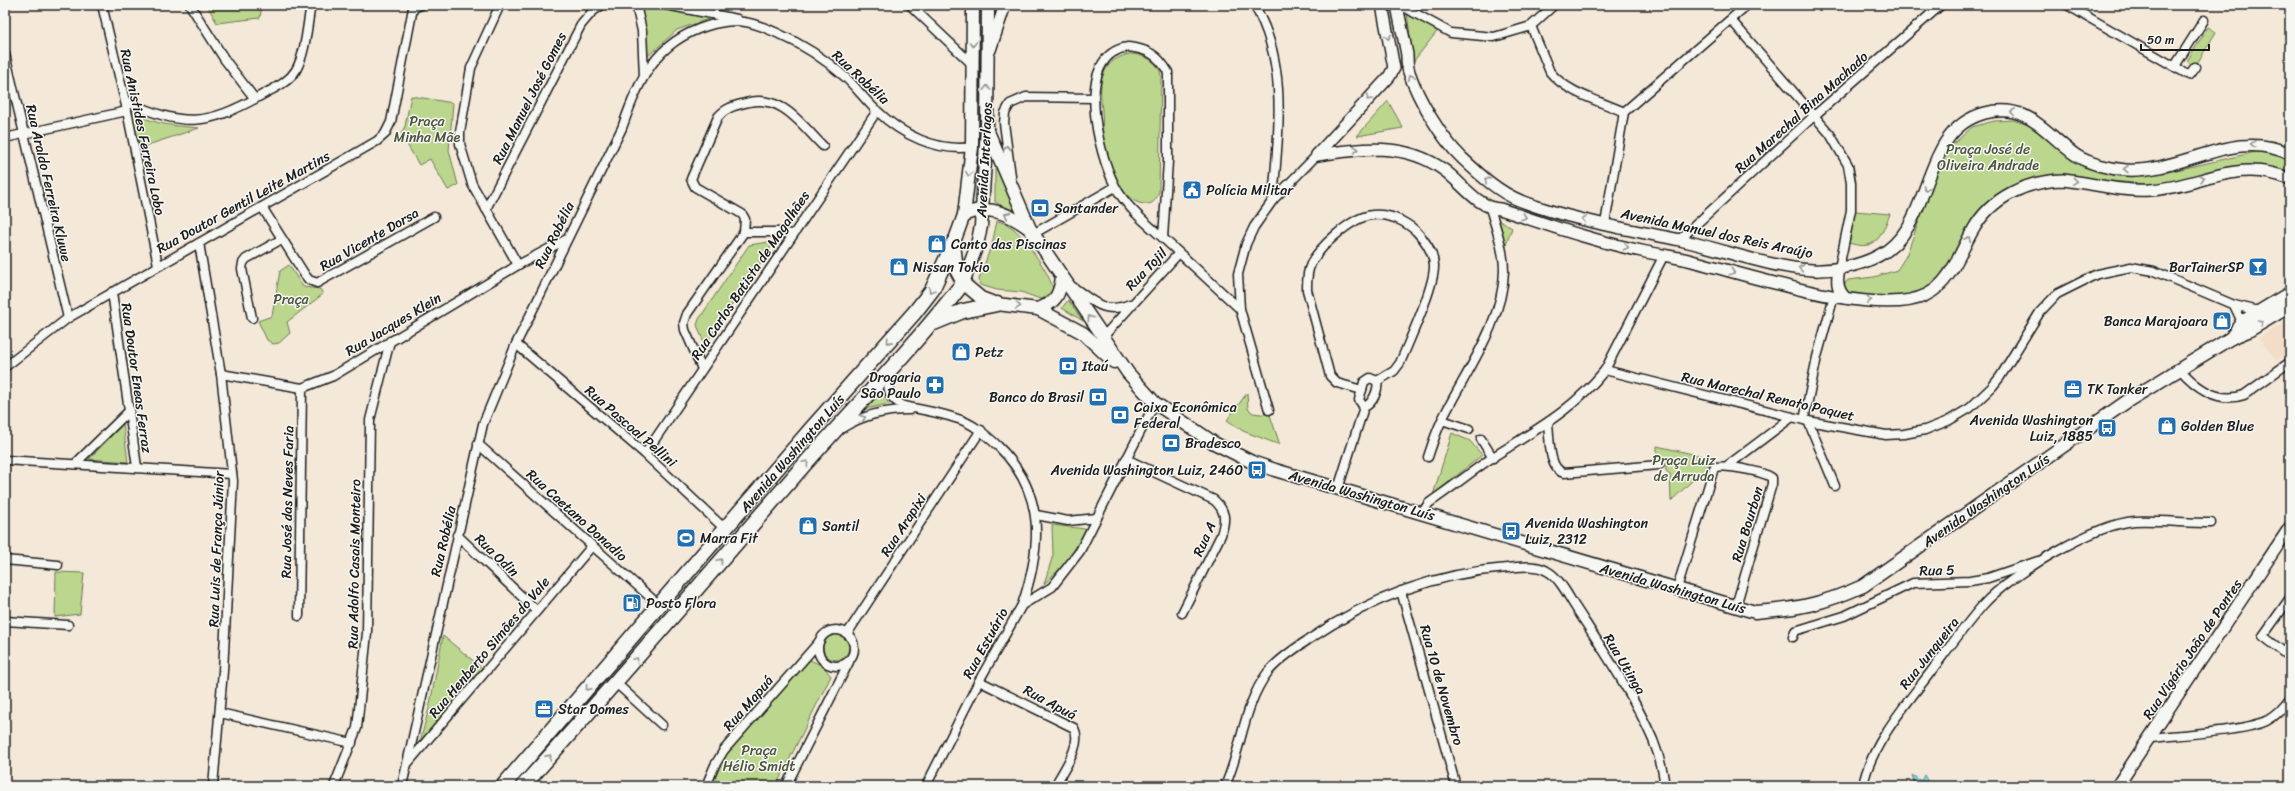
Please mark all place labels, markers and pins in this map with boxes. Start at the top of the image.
place label: Polícia Militar [1206,178,1294,203]
public building icon: Polícia Militar [1181,179,1203,201]
place label: Santander [1054,196,1119,221]
bank icon: Santander [1029,197,1051,219]
place label: Canto das Piscinas [951,232,1067,257]
shop icon: Canto das Piscinas [926,233,948,255]
place label: Nissan Tokio [913,255,990,280]
place label: BarTainerSP [2169,255,2245,280]
shop icon: Nissan Tokio [888,256,910,278]
bar icon: BarTainerSP [2247,256,2269,278]
place label: Banca Marajoara [2104,309,2208,334]
shop icon: Banca Marajoara [2211,310,2233,332]
place label: Petz [975,340,1004,365]
shop icon: Petz [950,341,972,363]
place label: Itaú [1081,354,1109,379]
bank icon: Itaú [1057,355,1079,377]
place label: Drogaria São Paulo [861,365,921,406]
pharmacy icon: Drogaria São Paulo [924,374,946,396]
place label: TK Tanker [2087,377,2149,402]
office icon: TK Tanker [2062,378,2084,400]
place label: Banco do Brasil [989,385,1085,410]
bank icon: Banco do Brasil [1087,386,1109,408]
place label: Caixa Econômica Federal [1134,395,1237,436]
bank icon: Caixa Econômica Federal [1109,404,1131,426]
place label: Avenida Washington Luiz, 1885 [1969,408,2093,449]
place label: Golden Blue [2181,414,2254,439]
shop icon: Golden Blue [2156,415,2178,437]
bus stop icon: Avenida Washington Luiz, 1885 [2096,417,2118,439]
place label: Bradesco [1185,431,1241,456]
bank icon: Bradesco [1160,432,1182,454]
place label: Avenida Washington Luiz, 2460 [1050,458,1243,483]
bus stop icon: Avenida Washington Luiz, 2460 [1246,459,1268,481]
place label: Avenida Washington Luiz, 2312 [1524,511,1649,552]
place label: Santil [822,514,860,539]
shop icon: Santil [797,515,819,537]
bus stop icon: Avenida Washington Luiz, 2312 [1500,520,1522,542]
place label: Marra Fit [700,526,759,551]
sports icon: Marra Fit [675,527,697,549]
place label: Posto Flora [646,591,716,616]
fuel station icon: Posto Flora [621,592,643,614]
place label: Star Domes [558,697,629,722]
office icon: Star Domes [533,698,555,720]

